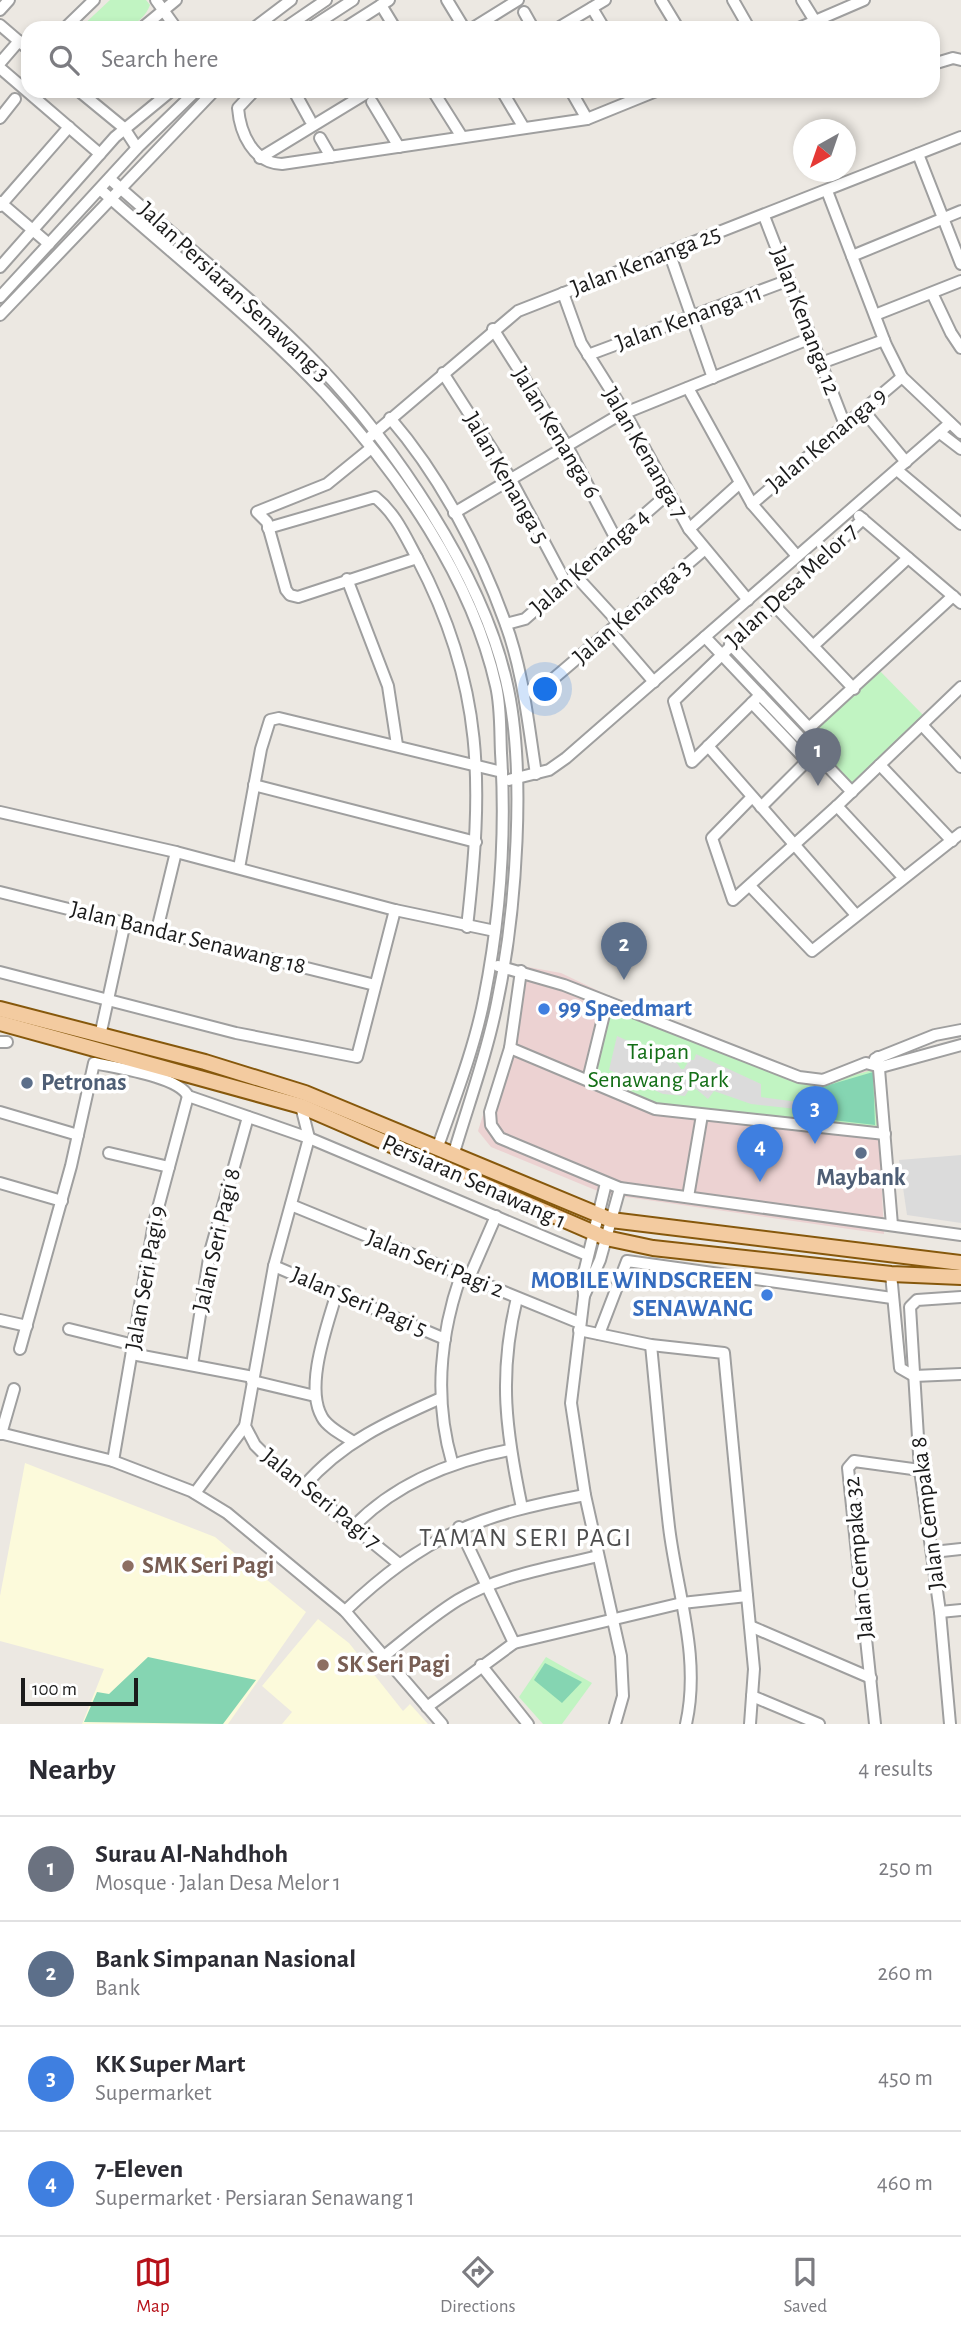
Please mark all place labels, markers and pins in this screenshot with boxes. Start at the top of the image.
pin: 1 [795,728,841,786]
pin: 2 [601,922,647,980]
place label: 99 Speedmart [558,997,692,1021]
marker: 99 Speedmart [536,1001,552,1017]
place label: Petronas [41,1071,127,1095]
marker: Petronas [19,1075,35,1091]
pin: 3 [792,1086,838,1144]
pin: 4 [737,1124,783,1182]
marker: Maybank [853,1145,869,1161]
place label: Maybank [816,1166,906,1190]
place label: MOBILE WINDSCREEN SENAWANG [531,1269,753,1321]
marker: MOBILE WINDSCREEN SENAWANG [759,1287,775,1303]
place label: SMK Seri Pagi [142,1554,274,1578]
marker: SMK Seri Pagi [120,1558,136,1574]
place label: SK Seri Pagi [337,1653,450,1677]
marker: SK Seri Pagi [315,1657,331,1673]

